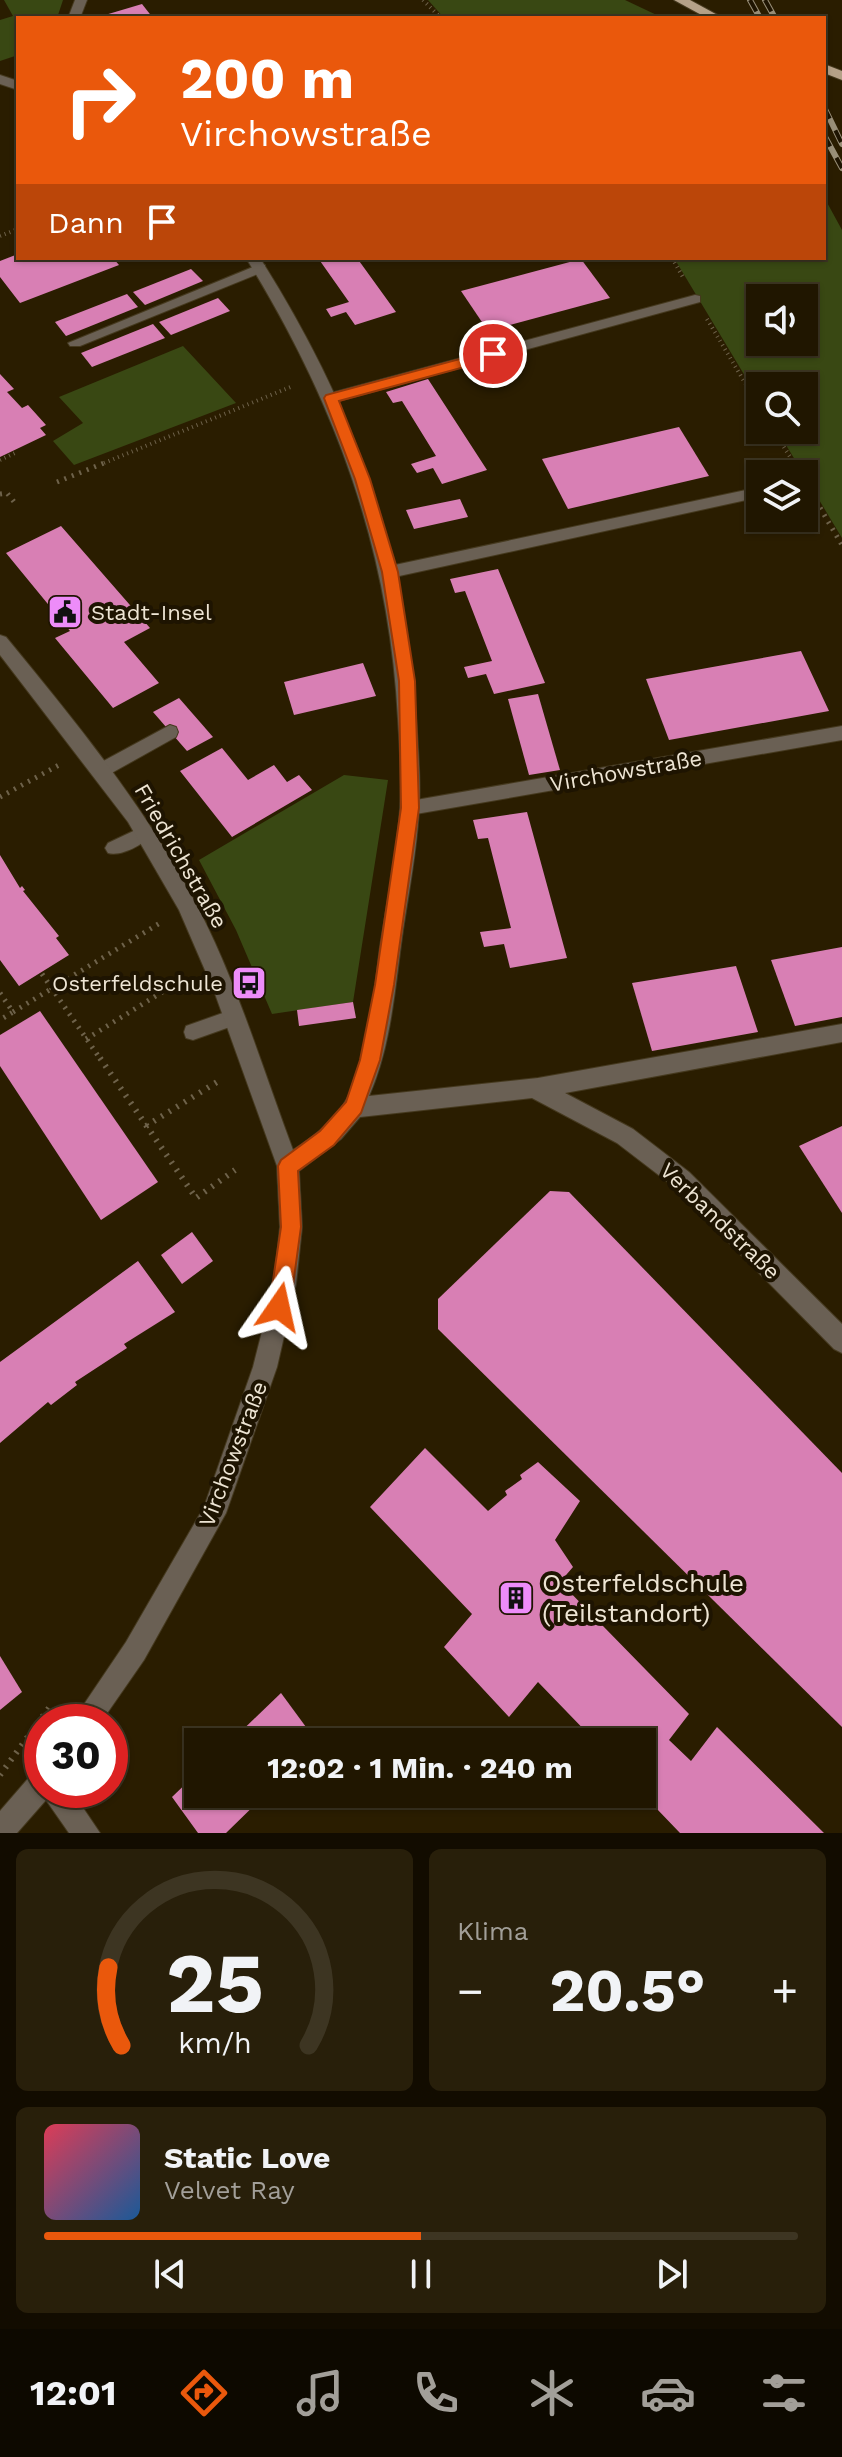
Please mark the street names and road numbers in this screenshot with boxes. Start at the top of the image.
street label: Virchowstraße [548,745,704,797]
street label: Friedrichstraße [129,779,233,933]
street label: Verbandstraße [655,1158,785,1284]
street label: Virchowstraße [194,1378,272,1530]

